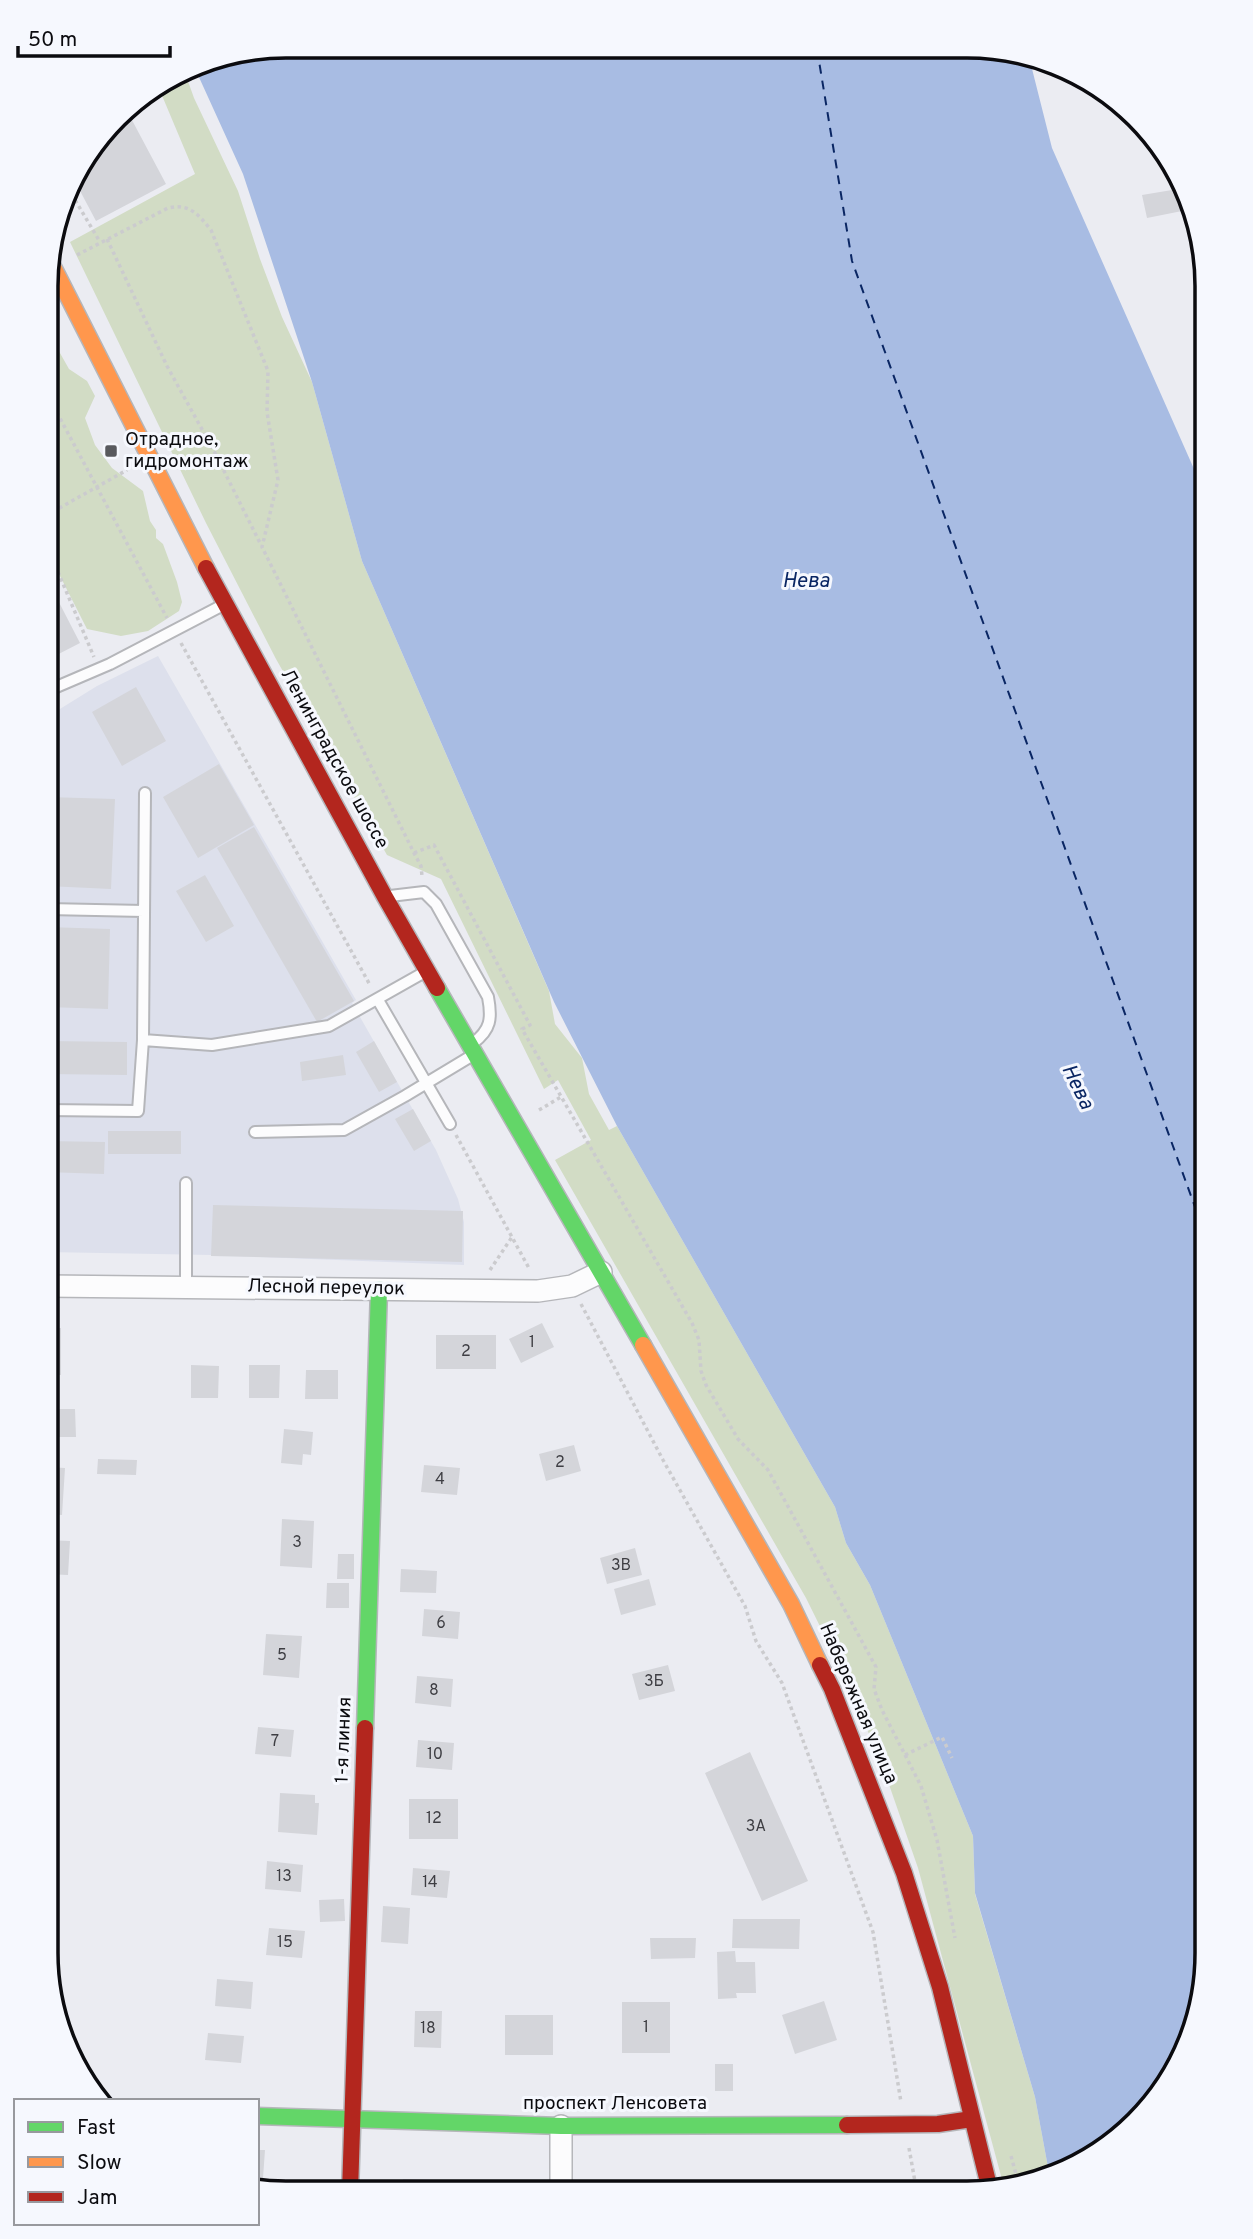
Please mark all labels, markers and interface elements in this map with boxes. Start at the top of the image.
scale bar [18,14,170,58]
text: 50 m [28,27,77,54]
place label: Отрадное, гидромонтаж [125,428,249,474]
marker: Отрадное, гидромонтаж [103,443,119,459]
water label: Нева [782,568,830,595]
street label: Ленинградское шоссе [275,665,393,853]
water label: Нева [1054,1060,1100,1114]
street label: Лесной переулок [247,1275,405,1301]
house number: 1 [529,1333,535,1353]
house number: 2 [461,1342,471,1362]
house number: 2 [555,1453,565,1473]
house number: 4 [435,1470,445,1490]
house number: 3 [292,1533,302,1553]
house number: 3В [611,1556,631,1576]
house number: 6 [436,1614,446,1634]
street label: Набережная улица [813,1620,903,1788]
house number: 5 [277,1646,287,1666]
house number: 3Б [644,1672,664,1692]
house number: 8 [429,1681,439,1701]
street label: 1-я линия [330,1696,358,1784]
house number: 7 [271,1732,279,1752]
house number: 10 [427,1745,443,1765]
house number: 12 [426,1809,442,1829]
house number: 3А [746,1817,766,1837]
house number: 13 [276,1867,292,1887]
house number: 14 [422,1873,438,1893]
house number: 15 [277,1933,293,1953]
house number: 1 [643,2018,649,2038]
house number: 18 [420,2019,436,2039]
street label: проспект Ленсовета [523,2092,707,2116]
legend [14,2099,259,2225]
text: Fast [77,2115,116,2142]
text: Slow [77,2150,122,2177]
text: Jam [77,2185,118,2212]

